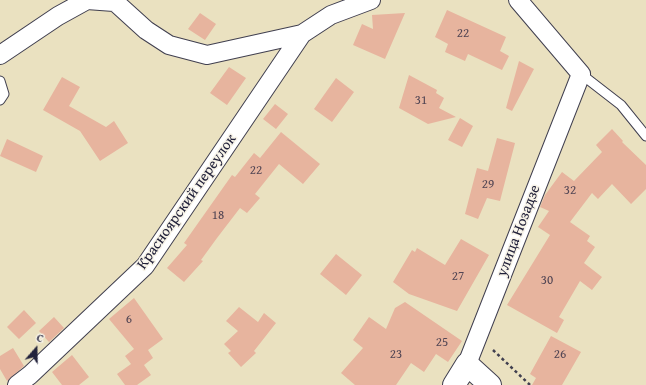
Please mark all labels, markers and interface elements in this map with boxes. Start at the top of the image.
house number: 22 [457,26,469,42]
house number: 31 [415,93,427,109]
street label: Красноярский переулок [134,131,240,273]
house number: 22 [250,163,262,179]
house number: 29 [482,177,494,193]
street label: улица Нозадзе [493,183,545,279]
house number: 32 [564,183,576,199]
house number: 18 [212,208,224,224]
house number: 27 [452,269,464,285]
house number: 30 [541,273,553,289]
house number: 6 [126,312,132,328]
north arrow [16,329,56,369]
text: С [34,329,46,346]
house number: 25 [436,335,448,351]
house number: 23 [390,347,402,363]
house number: 26 [554,347,566,363]

